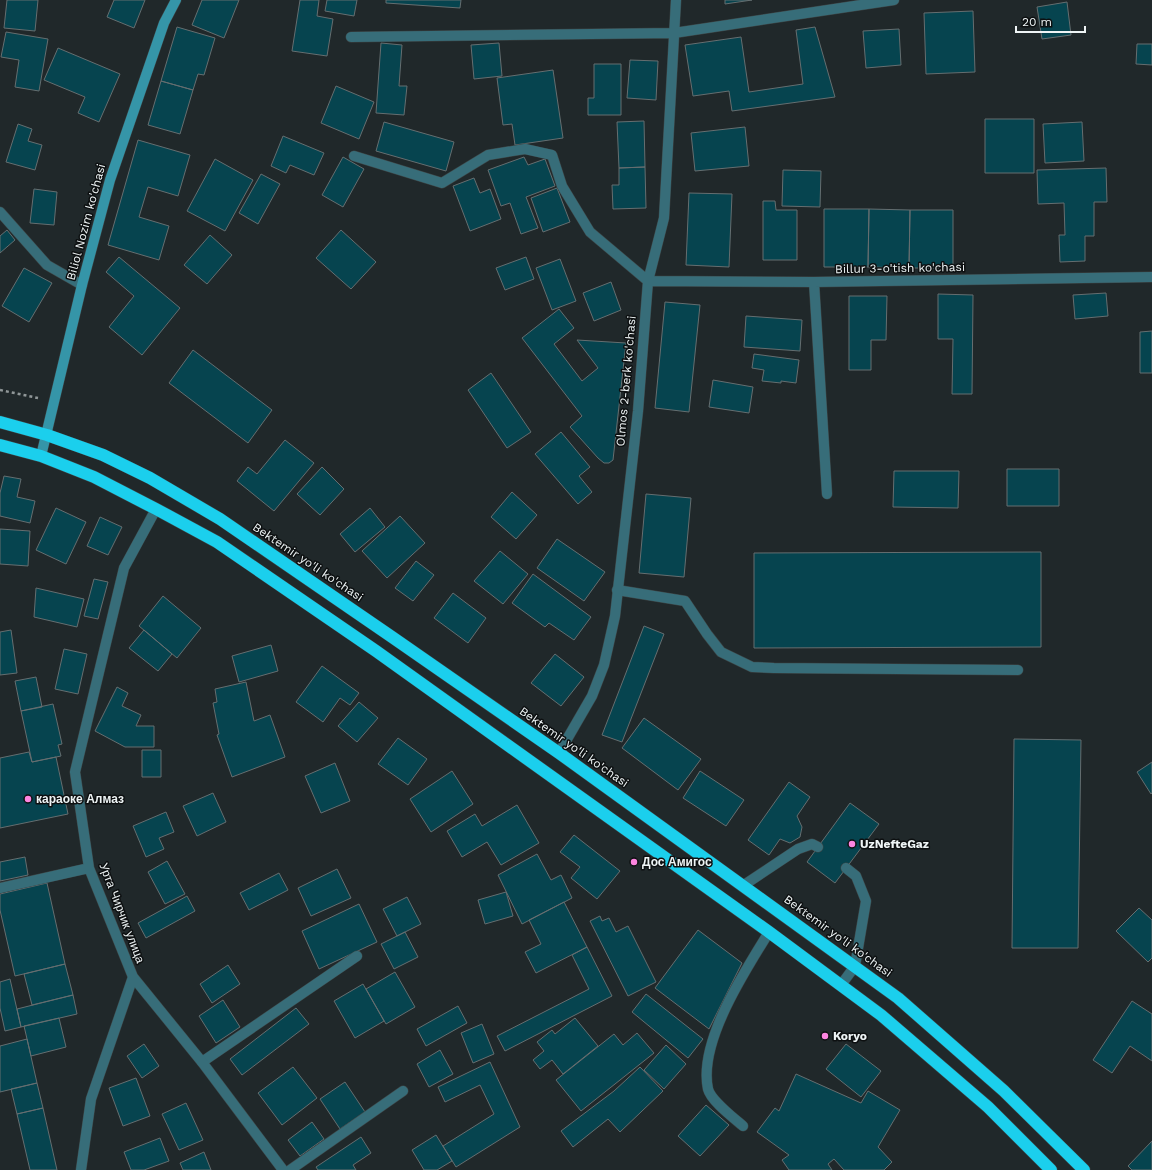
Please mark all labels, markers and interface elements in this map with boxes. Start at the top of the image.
scale bar [1016,8,1085,34]
text: 20 m [1022,15,1052,29]
street label: Biliol Nozim ko'chasi [64,162,108,282]
street label: Billur 3-o'tish ko'chasi [835,260,965,276]
street label: Olmos 2-berk ko'chasi [613,315,639,447]
street label: Bektemir yo'li ko'chasi [250,520,366,604]
street label: Bektemir yo'li ko'chasi [517,704,631,790]
place label: караоке Алмаз [36,792,124,806]
marker: караоке Алмаз [23,794,33,804]
place label: UzNefteGaz [860,837,929,851]
marker: UzNefteGaz [847,839,857,849]
place label: Дос Амигос [642,855,712,869]
marker: Дос Амигос [629,857,639,867]
street label: Урта Чирчик улица [96,861,148,965]
street label: Bektemir yo'li ko'chasi [781,892,895,980]
place label: Koryo [833,1029,867,1043]
marker: Koryo [820,1031,830,1041]

